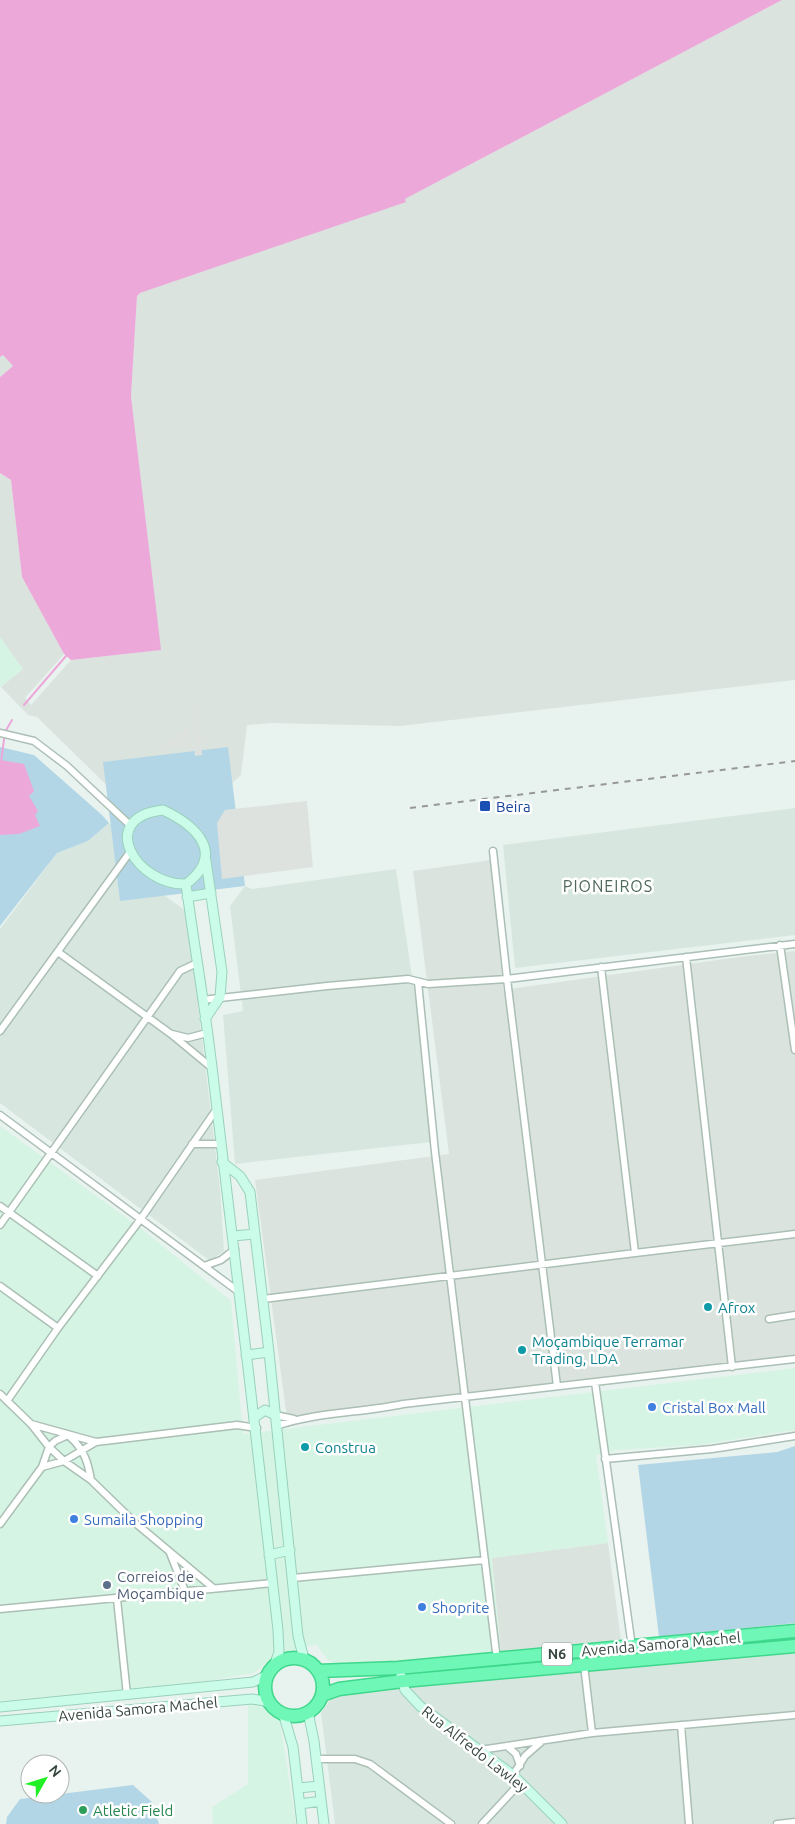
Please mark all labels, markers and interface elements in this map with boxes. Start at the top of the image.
place label: Beira [496,798,531,815]
marker: Beira [478,799,492,813]
district label: PIONEIROS [563,877,653,895]
place label: Afrox [718,1299,756,1316]
marker: Afrox [702,1301,714,1313]
place label: Moçambique Terramar Trading, LDA [532,1333,684,1367]
marker: Moçambique Terramar Trading, LDA [516,1344,528,1356]
place label: Cristal Box Mall [662,1399,766,1416]
marker: Cristal Box Mall [646,1401,658,1413]
place label: Construa [315,1439,376,1456]
marker: Construa [299,1441,311,1453]
place label: Sumaila Shopping [84,1511,203,1528]
marker: Sumaila Shopping [68,1513,80,1525]
place label: Correios de Moçambique [117,1568,204,1602]
marker: Correios de Moçambique [101,1579,113,1591]
place label: Shoprite [432,1599,489,1616]
marker: Shoprite [416,1601,428,1613]
street label: Avenida Samora Machel [581,1629,741,1659]
road number: N6 [542,1642,572,1666]
street label: Avenida Samora Machel [58,1694,218,1724]
street label: Rua Alfredo Lawley [419,1702,531,1796]
north arrow [20,1754,70,1804]
text: N [46,1762,65,1780]
place label: Atletic Field [93,1802,173,1819]
marker: Atletic Field [77,1804,89,1816]

